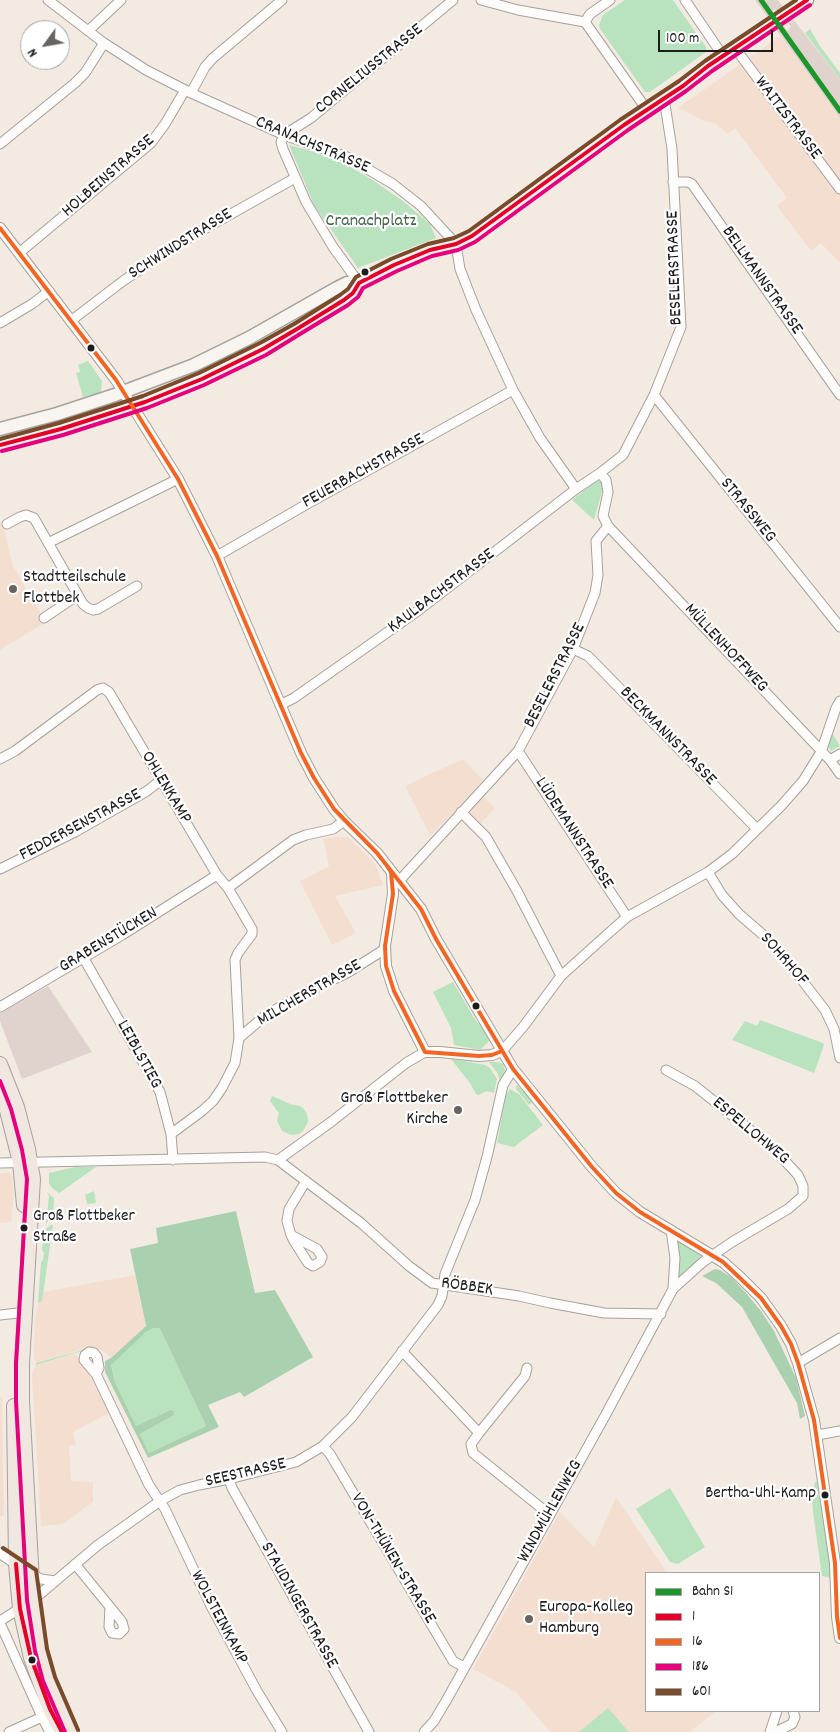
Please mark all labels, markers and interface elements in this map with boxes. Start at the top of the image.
north arrow [20,20,70,70]
street label: CORNELIUSSTRASSE [312,20,428,120]
scale bar [660,20,775,52]
text: 100 m [666,28,699,50]
text: N [23,44,43,61]
street label: WAITZSTRASSE [749,73,825,165]
street label: CRANACHSTRASSE [252,112,372,180]
street label: HOLBEINSTRASSE [58,131,160,223]
street label: SCHWINDSTRASSE [125,205,237,285]
street label: BESELERSTRASSE [663,210,689,326]
park label: Cranachplatz [326,212,416,234]
street label: BELLMANNSTRASSE [716,223,806,339]
unlabelled marker [360,267,370,277]
unlabelled marker [86,343,96,353]
street label: FEUERBACHSTRASSE [299,430,429,514]
street label: STRASSWEG [714,474,780,548]
street label: KAULBACHSTRASSE [384,545,500,639]
place label: Stadtteilschule Flottbek [23,568,126,610]
marker: Stadtteilschule Flottbek [7,583,19,595]
street label: MÜLLENHOFFWEG [678,600,772,698]
street label: BESELERSTRASSE [520,620,592,732]
street label: BECKMANNSTRASSE [614,683,720,791]
street label: OHLENKAMP [135,748,195,828]
street label: LÜDEMANNSTRASSE [529,774,617,894]
street label: FEDDERSENSTRASSE [17,785,145,867]
street label: GRABENSTÜCKEN [56,903,162,979]
street label: SOHRHOF [754,929,812,991]
street label: MILCHERSTRASSE [254,956,366,1032]
unlabelled marker [471,1001,481,1011]
street label: LEIBLSTIEG [110,1017,166,1093]
place label: Groß Flottbeker Kirche [340,1089,448,1132]
street label: ESPELLOHWEG [707,1093,793,1171]
marker: Groß Flottbeker Kirche [452,1104,464,1116]
place label: Groß Flottbeker Straße [33,1208,135,1248]
marker: Groß Flottbeker Straße [19,1223,29,1233]
street label: RÖBBEK [440,1274,494,1302]
street label: SEESTRASSE [204,1454,288,1494]
street label: WINDMÜHLENWEG [514,1457,588,1567]
place label: Bertha-Uhl-Kamp [705,1485,816,1505]
street label: VON-THÜNEN-STRASSE [345,1490,439,1628]
marker: Bertha-Uhl-Kamp [820,1490,830,1500]
street label: STAUDINGERSTRASSE [254,1539,342,1673]
street label: WOLSTEINKAMP [184,1568,252,1668]
legend [645,1572,820,1712]
text: Bahn S1 [692,1581,733,1603]
place label: Europa-Kolleg Hamburg [539,1598,633,1640]
text: 1 [692,1606,695,1628]
marker: Europa-Kolleg Hamburg [523,1613,535,1625]
text: 16 [692,1631,703,1653]
unlabelled marker [27,1655,37,1665]
text: 186 [692,1656,709,1678]
text: 601 [692,1681,711,1703]

